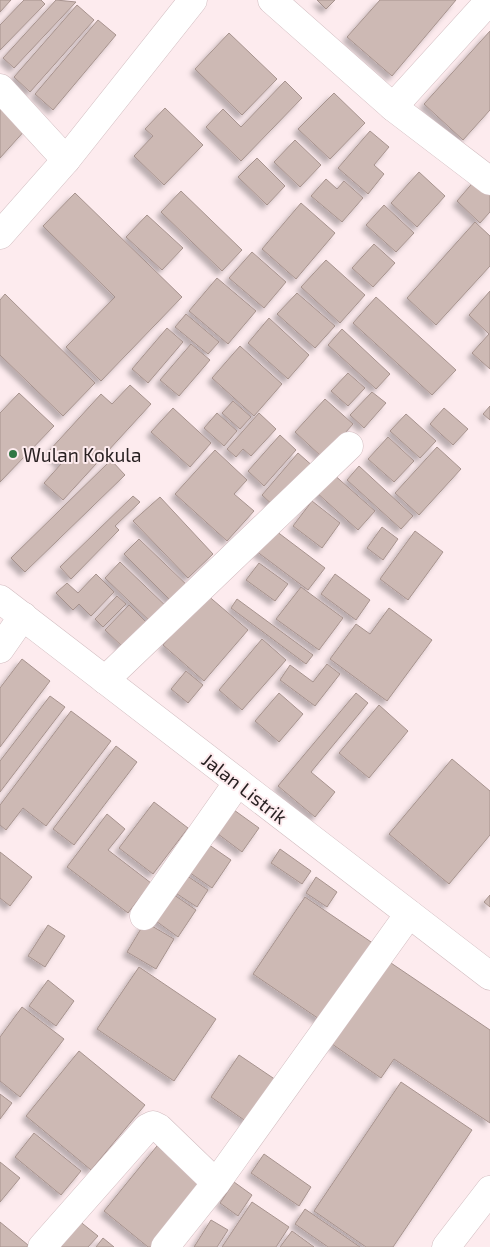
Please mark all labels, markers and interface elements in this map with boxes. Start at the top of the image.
place label: Wulan Kokula [23,443,141,466]
marker: Wulan Kokula [7,448,19,460]
street label: Jalan Listrik [198,748,292,829]

